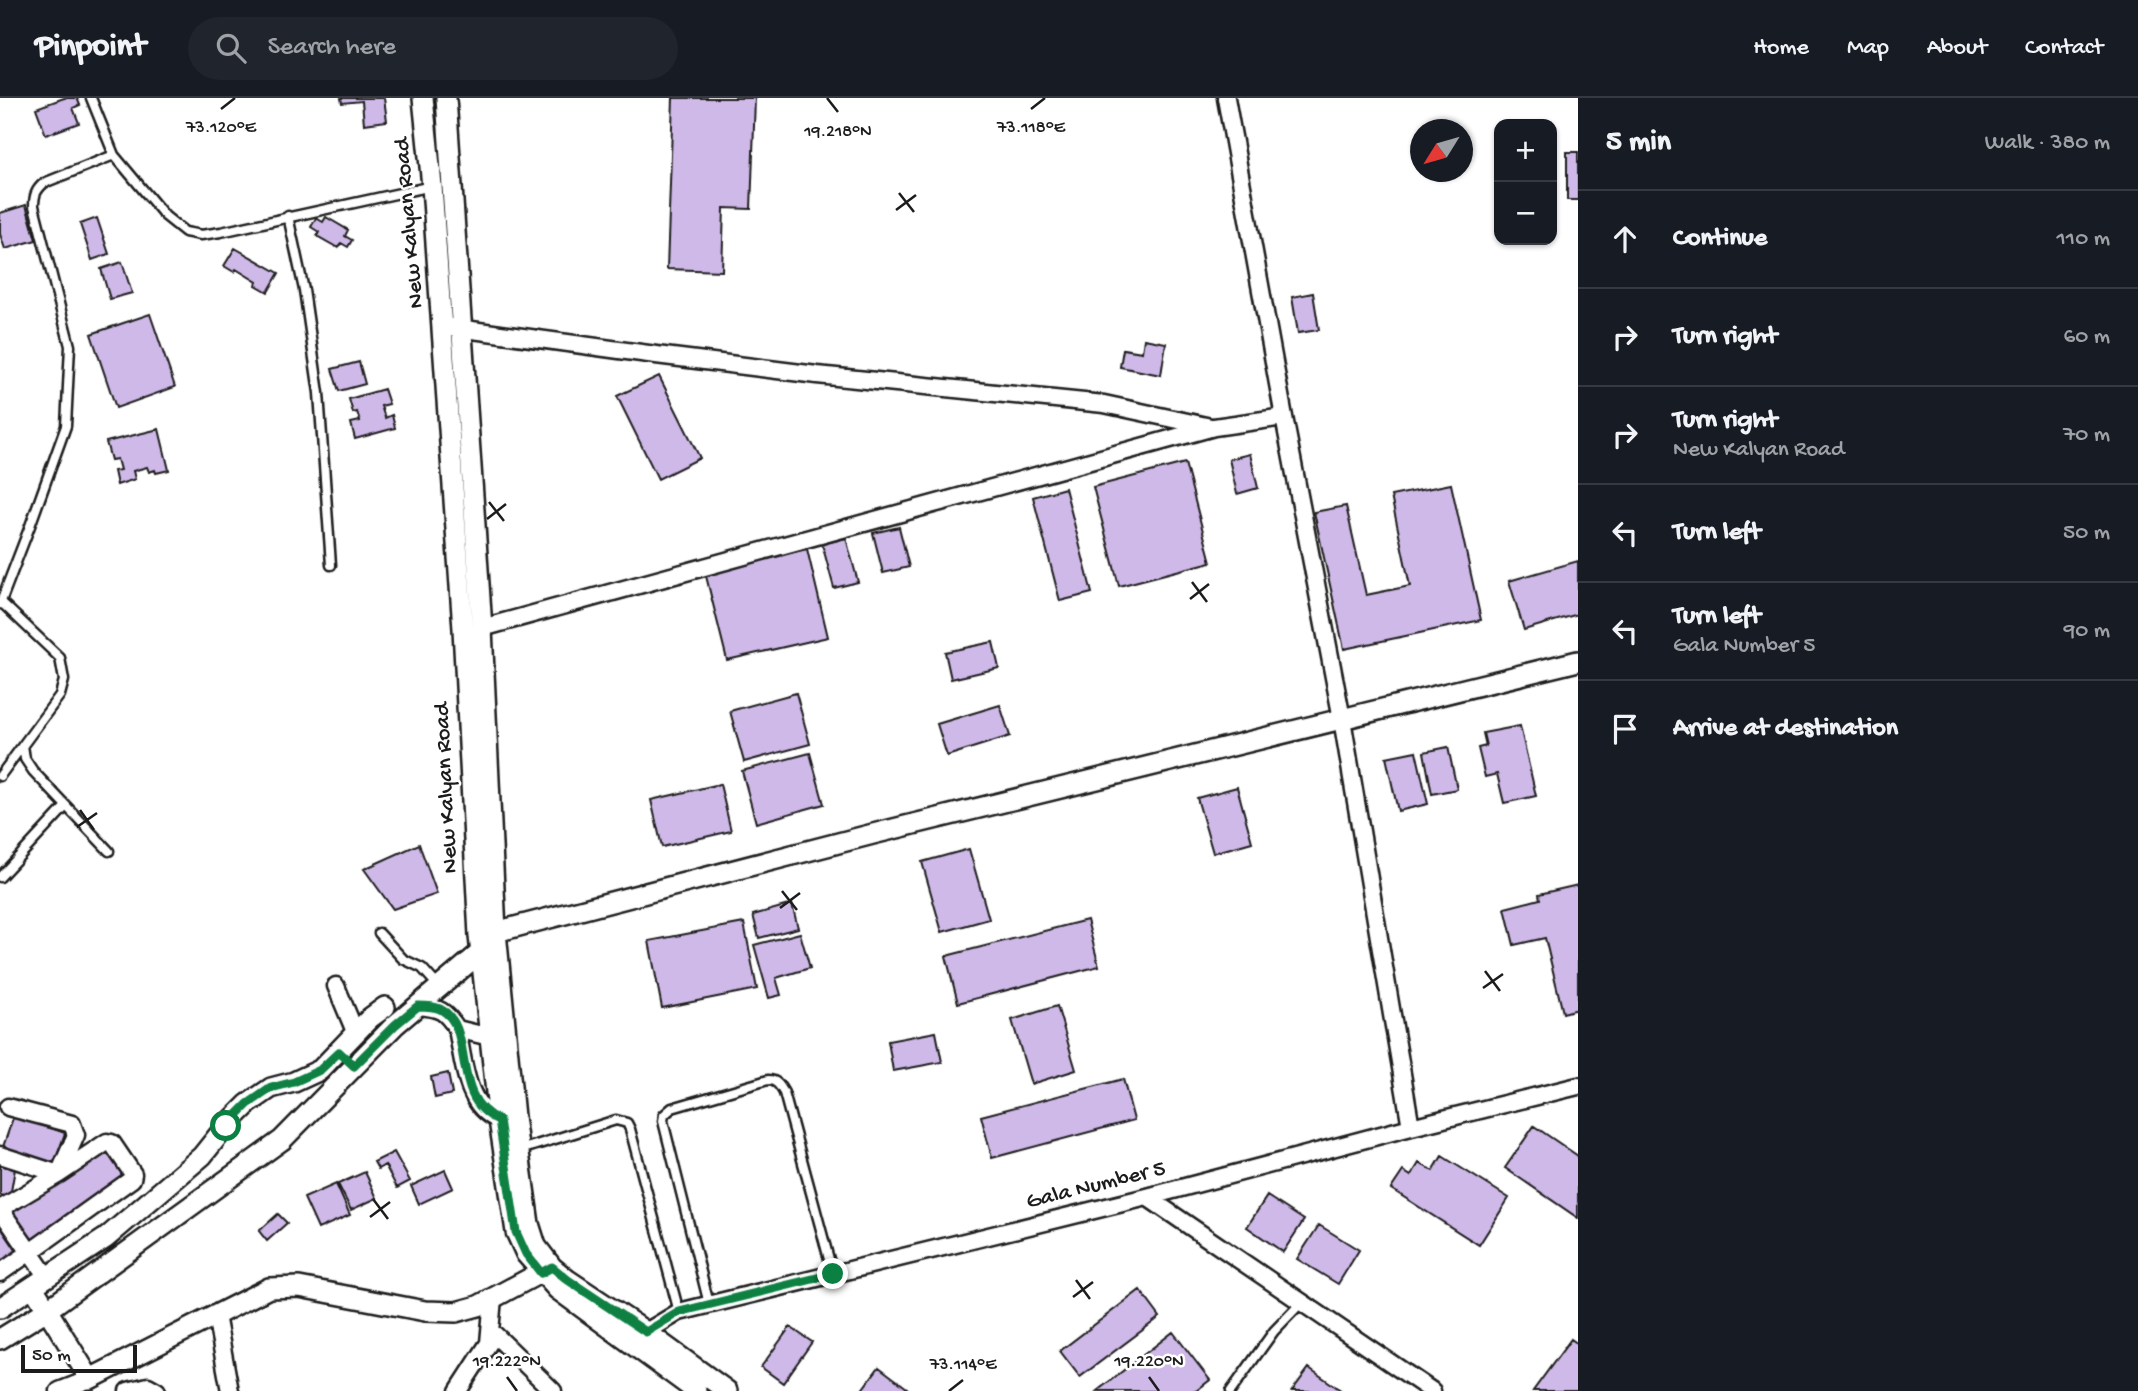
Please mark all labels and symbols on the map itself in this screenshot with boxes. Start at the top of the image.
text: 73.120°E [185,118,257,139]
text: 73.118°E [996,118,1066,139]
north arrow [1410,119,1473,182]
text: 19.218°N [803,122,872,143]
street label: New Kalyan Road [389,135,431,310]
street label: New Kalyan Road [429,700,465,874]
route start [210,1110,241,1141]
street label: Gala Number 5 [1024,1156,1168,1216]
route end [817,1258,848,1289]
scale bar [21,1342,136,1374]
text: 19.222°N [472,1352,541,1373]
text: 19.220°N [1113,1352,1184,1373]
text: 73.114°E [929,1355,997,1376]

